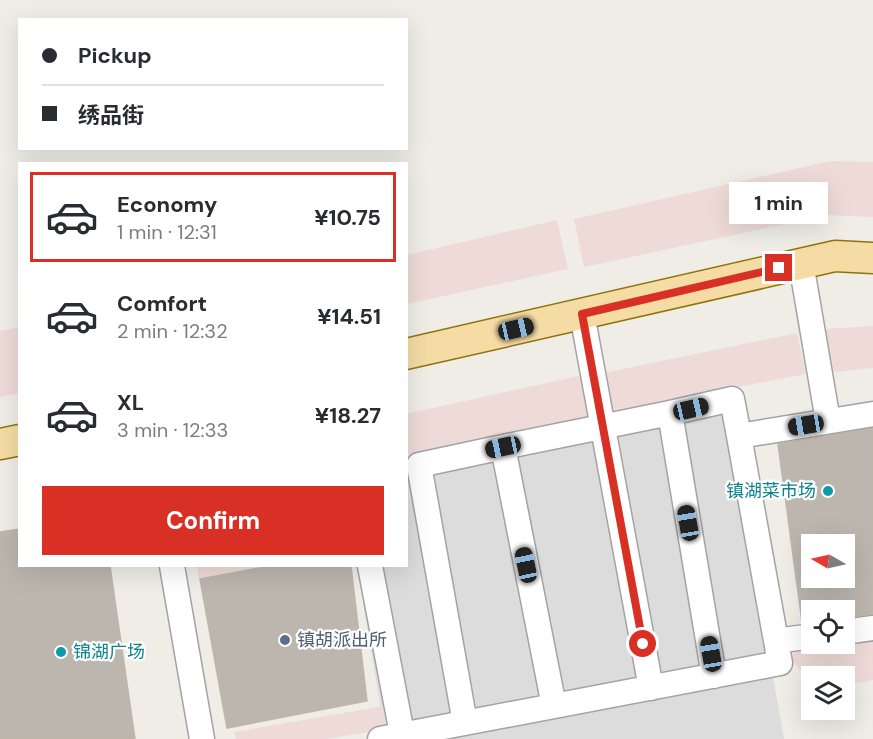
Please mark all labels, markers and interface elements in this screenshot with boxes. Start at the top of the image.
text: Pickup [78,41,152,70]
text: 绣品街 [78,101,144,130]
callout: 1 min [730,181,828,223]
icon: car [45,190,99,244]
text: Economy [117,190,217,219]
text: 1 min [754,190,803,216]
text: ¥10.75 [314,203,381,232]
text: 1 min · 12:31 [117,219,217,245]
route end [765,254,792,281]
icon: car [45,289,99,343]
text: Comfort [117,289,207,318]
text: ¥14.51 [317,302,381,331]
car [496,316,536,342]
text: 2 min · 12:32 [117,318,228,344]
icon: car [45,388,99,442]
text: XL [117,388,144,417]
car [671,396,711,422]
text: ¥18.27 [315,401,381,430]
car [787,413,825,437]
text: 3 min · 12:33 [117,417,228,443]
car [484,434,522,460]
place label: 镇湖菜市场 [726,479,816,503]
marker: 镇湖菜市场 [821,484,835,498]
button: Confirm [42,486,384,555]
car [676,504,700,542]
north arrow [801,534,855,588]
map controls [801,534,855,720]
car [513,546,539,584]
button: locate [801,600,855,654]
place label: 镇胡派出所 [297,628,387,652]
route start [629,630,656,657]
marker: 镇胡派出所 [278,633,292,647]
car [699,635,723,673]
place label: 锦湖广场 [73,640,145,664]
marker: 锦湖广场 [54,645,68,659]
button: layers [801,666,855,720]

